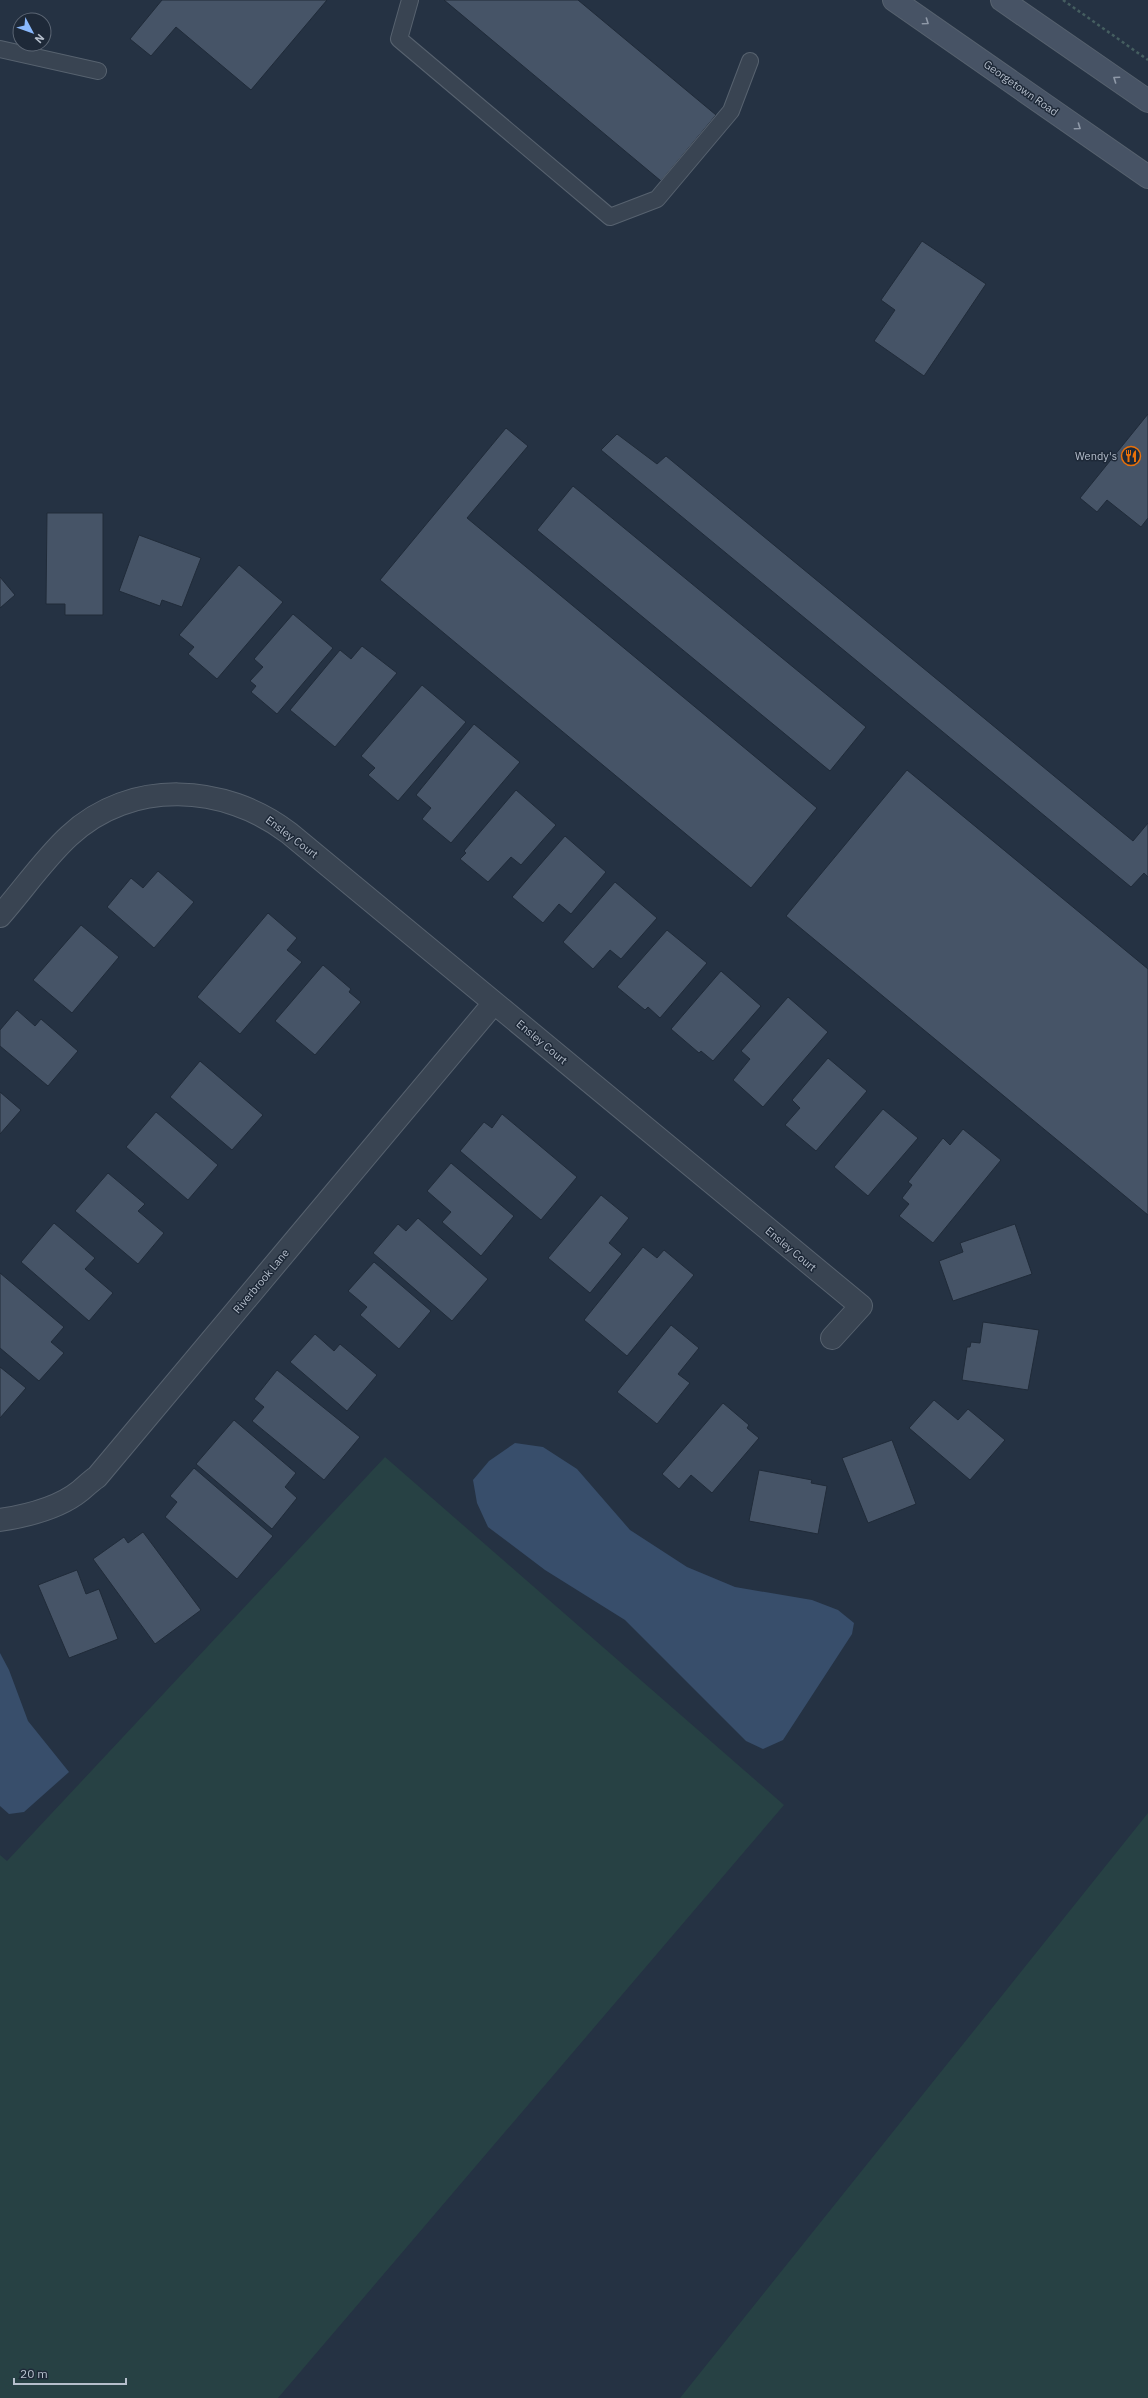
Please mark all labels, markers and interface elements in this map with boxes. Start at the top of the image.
north arrow [12,12,52,52]
one-way arrow [922,17,929,25]
text: N [32,31,47,46]
street label: Georgetown Road [981,57,1061,119]
one-way arrow [1113,76,1120,84]
one-way arrow [1074,122,1081,130]
restaurant icon: Wendy's [1120,445,1142,467]
place label: Wendy's [1075,449,1117,463]
street label: Ensley Court [263,813,321,861]
street label: Ensley Court [514,1017,570,1067]
street label: Ensley Court [763,1224,819,1274]
street label: Riverbrook Lane [230,1246,292,1316]
scale bar [14,2360,126,2386]
text: 20 m [20,2366,48,2381]

